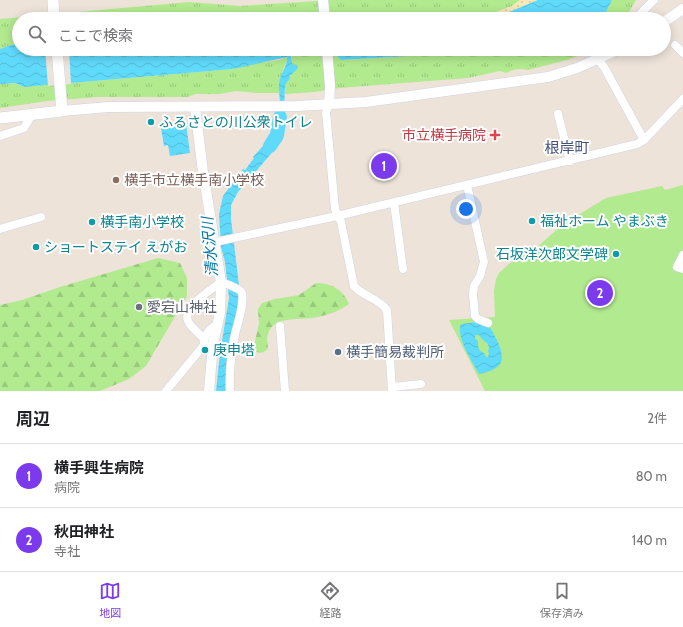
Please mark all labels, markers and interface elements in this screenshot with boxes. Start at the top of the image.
search box [12,12,671,56]
icon: search [26,23,48,45]
text: ここで検索 [58,27,133,45]
place label: ふるさとの川公衆トイレ [159,113,313,131]
marker: ふるさとの川公衆トイレ [146,117,156,127]
place label: 市立横手病院 [402,126,486,144]
marker: 市立横手病院 [489,129,501,141]
district label: 根岸町 [544,139,590,157]
pin: 1 [371,151,397,181]
place label: 横手市立横手南小学校 [124,171,264,189]
marker: 横手市立横手南小学校 [111,175,121,185]
your location [456,199,476,219]
place label: 福祉ホーム やまぶき [540,212,669,230]
place label: 横手南小学校 [100,213,184,231]
water label: 清水沢川 [198,214,222,278]
marker: 福祉ホーム やまぶき [527,216,537,226]
marker: 横手南小学校 [87,217,97,227]
place label: ショートステイ えがお [44,238,187,256]
marker: ショートステイ えがお [31,242,41,252]
place label: 石坂洋次郎文学碑 [496,245,608,263]
marker: 石坂洋次郎文学碑 [611,249,621,259]
pin: 2 [587,278,613,308]
place label: 愛宕山神社 [147,298,217,316]
marker: 愛宕山神社 [134,302,144,312]
place label: 庚申塔 [213,341,255,359]
place label: 横手簡易裁判所 [346,343,444,361]
marker: 庚申塔 [200,345,210,355]
marker: 横手簡易裁判所 [333,347,343,357]
text: 周辺 [16,409,50,429]
text: 2件 [647,410,667,426]
text: 横手興生病院 [54,459,144,477]
text: 1 [27,468,31,484]
text: 80 m [636,468,667,484]
text: 病院 [54,479,80,495]
text: 秋田神社 [54,523,114,541]
text: 2 [26,532,32,548]
text: 140 m [632,532,667,548]
text: 寺社 [54,543,80,559]
tab: 地図 [99,580,121,620]
tab: 経路 [319,580,341,620]
tab: 保存済み [540,580,584,620]

